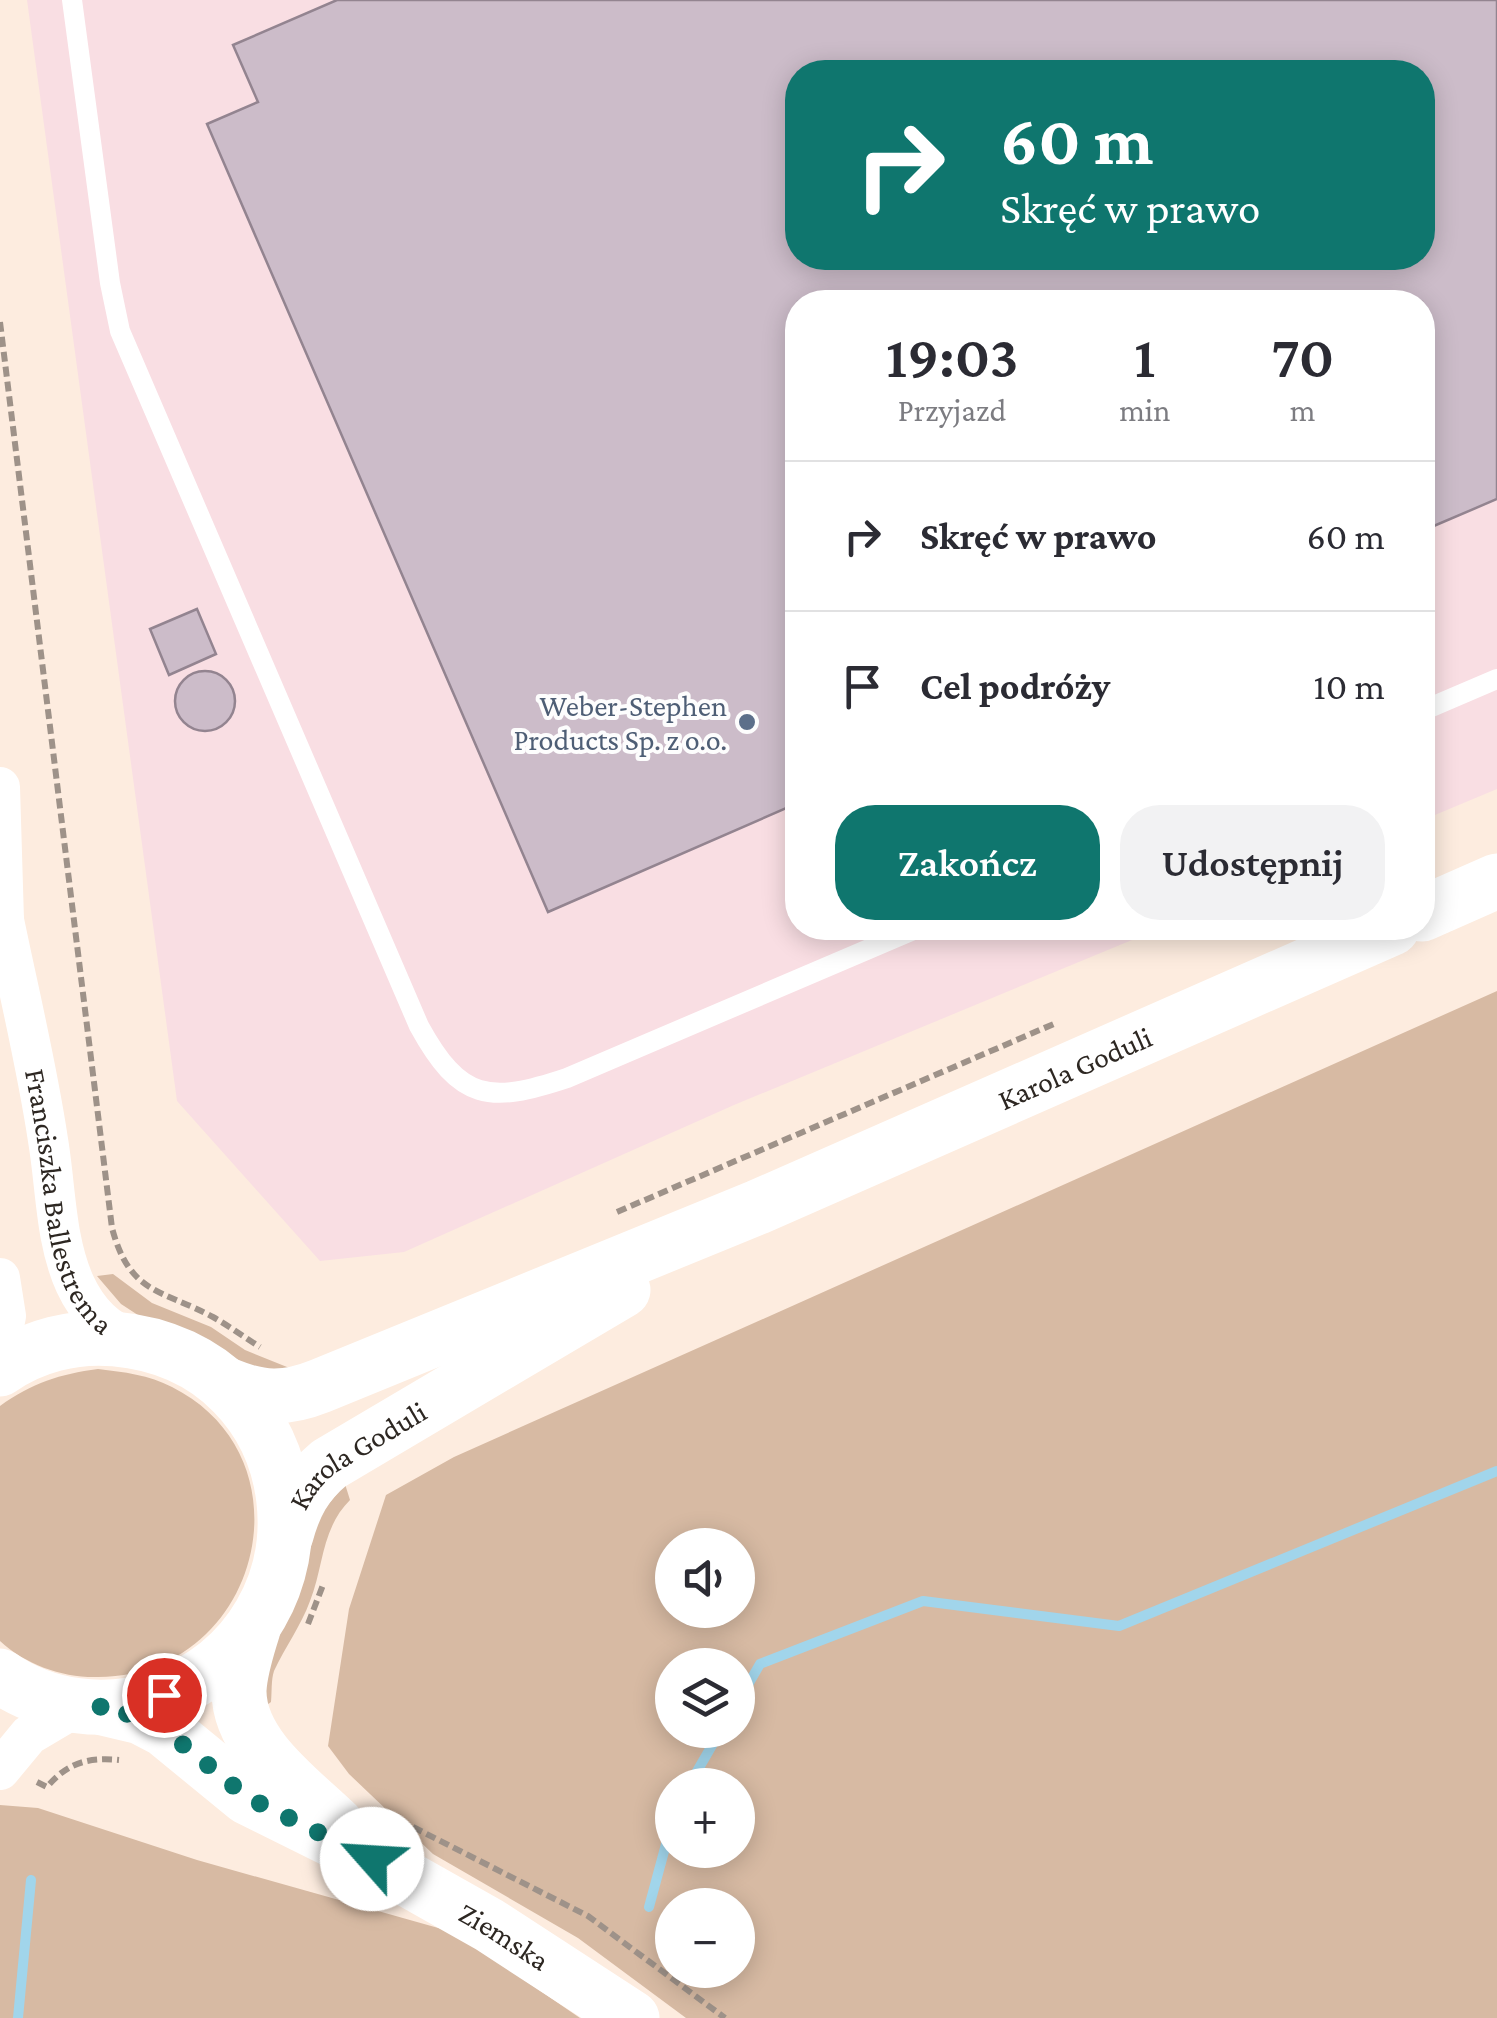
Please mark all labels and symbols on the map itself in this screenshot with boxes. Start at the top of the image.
place label: Weber-Stephen Products Sp. z o.o. [514,689,727,757]
marker: Weber-Stephen Products Sp. z o.o. [736,711,758,733]
street label: Karola Goduli [993,1019,1157,1116]
street label: Franciszka Ballestrema [19,1066,120,1341]
street label: Karola Goduli [281,1394,432,1515]
pin [122,1653,207,1738]
position arrow [320,1807,424,1911]
street label: Ziemska [453,1895,556,1977]

